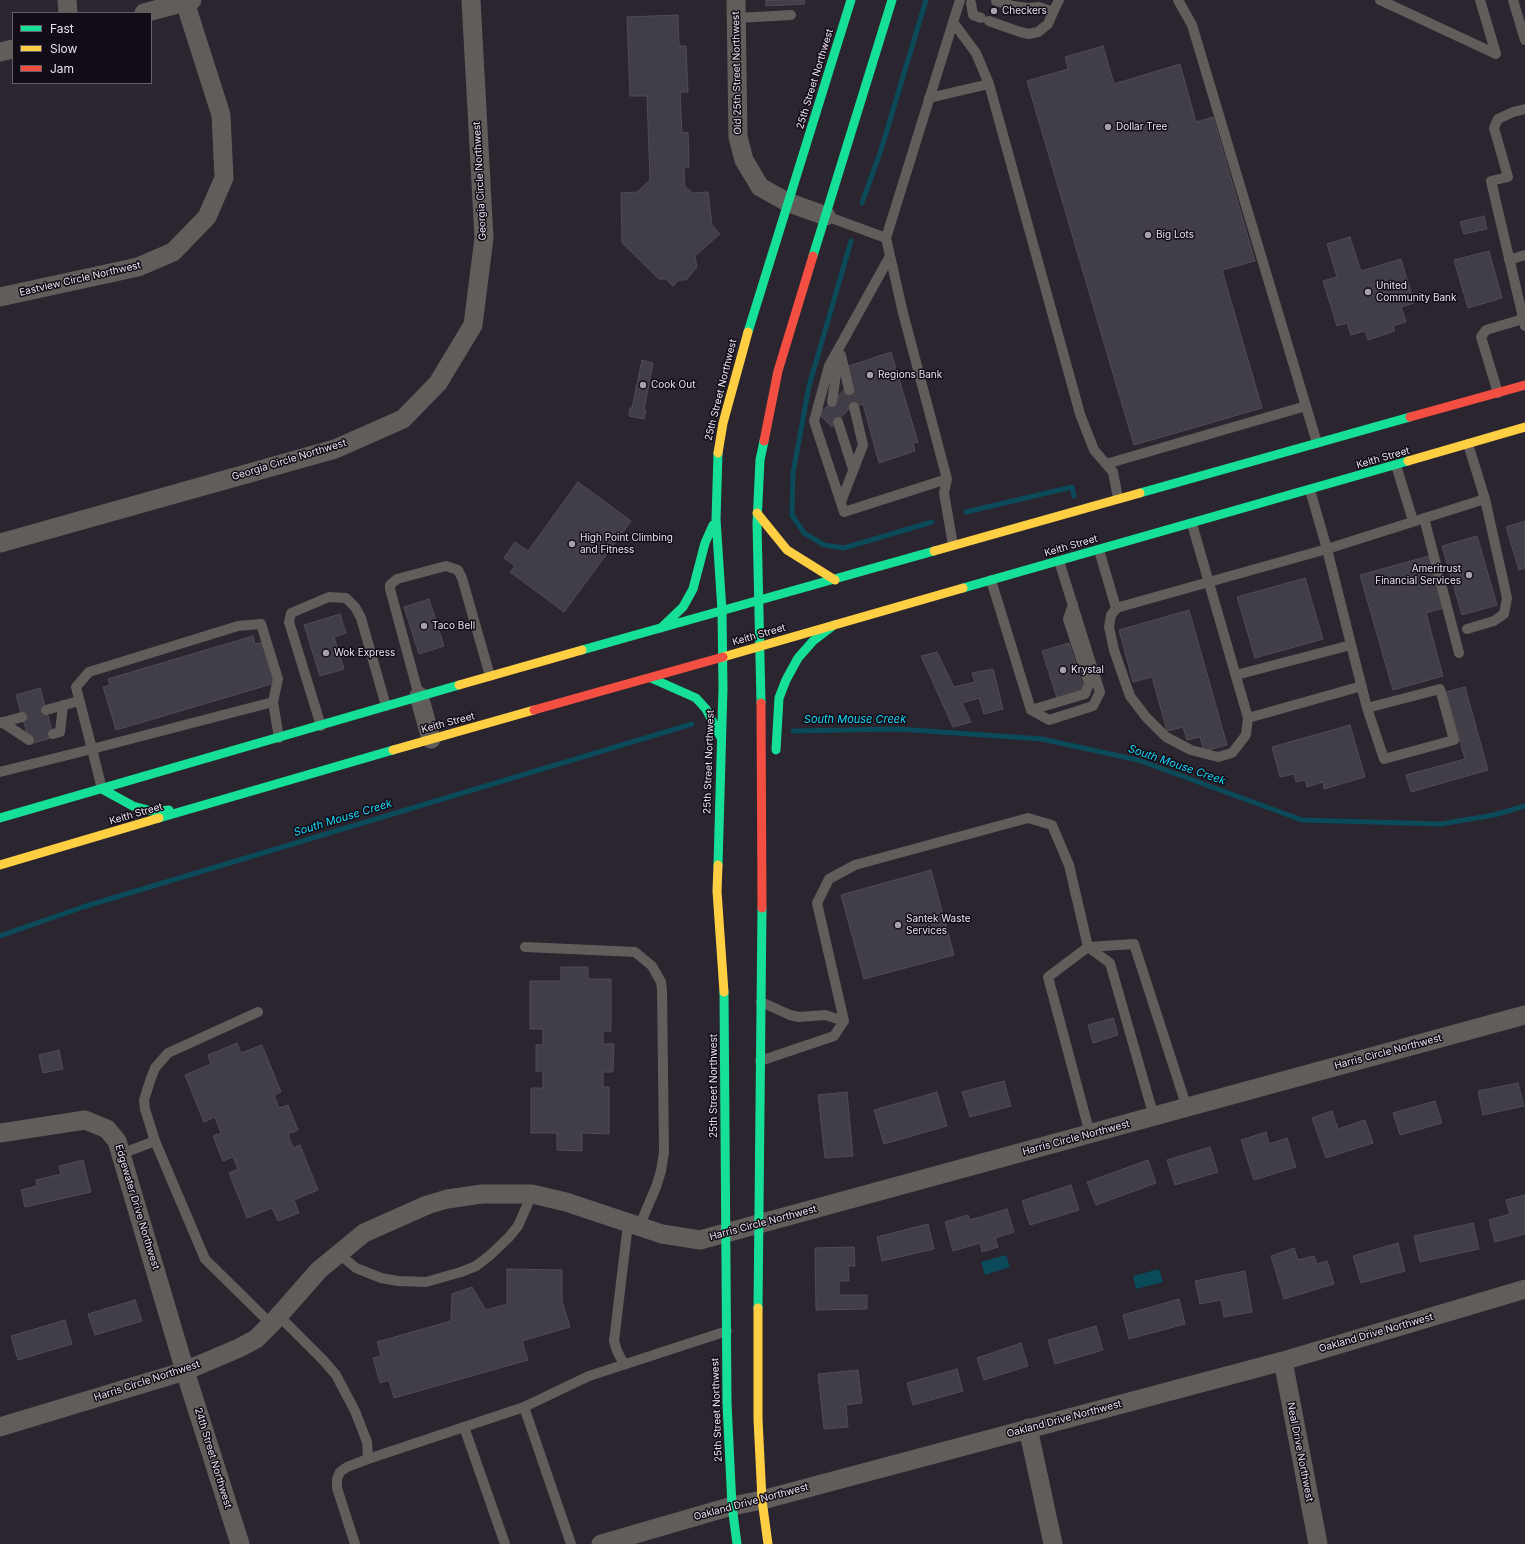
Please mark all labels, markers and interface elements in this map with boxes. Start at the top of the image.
place label: Checkers [1002,5,1047,17]
marker: Checkers [989,6,999,16]
street label: Old 25th Street Northwest [730,11,744,135]
legend [12,12,152,84]
text: Fast [50,21,74,36]
street label: 25th Street Northwest [794,27,836,131]
text: Slow [50,41,77,56]
text: Jam [50,61,74,76]
street label: Georgia Circle Northwest [471,121,489,241]
place label: Dollar Tree [1116,121,1167,133]
marker: Dollar Tree [1103,122,1113,132]
place label: Big Lots [1156,229,1194,241]
marker: Big Lots [1143,230,1153,240]
street label: Eastview Circle Northwest [18,259,142,299]
place label: United Community Bank [1376,280,1457,304]
marker: United Community Bank [1363,287,1373,297]
street label: 25th Street Northwest [703,338,739,442]
place label: Regions Bank [878,369,942,381]
marker: Regions Bank [865,370,875,380]
place label: Cook Out [651,379,695,391]
marker: Cook Out [638,380,648,390]
street label: Georgia Circle Northwest [230,437,348,483]
street label: Keith Street [1355,445,1411,471]
place label: High Point Climbing and Fitness [580,532,673,556]
street label: Keith Street [1043,533,1099,559]
marker: High Point Climbing and Fitness [567,539,577,549]
place label: Ameritrust Financial Services [1375,563,1461,586]
marker: Ameritrust Financial Services [1464,570,1474,580]
place label: Taco Bell [432,620,475,632]
marker: Taco Bell [419,621,429,631]
street label: Keith Street [731,622,787,648]
place label: Wok Express [334,647,395,659]
marker: Wok Express [321,648,331,658]
place label: Krystal [1071,664,1104,676]
marker: Krystal [1058,665,1068,675]
street label: Keith Street [420,710,476,736]
street label: 25th Street Northwest [701,710,717,814]
water label: South Mouse Creek [804,713,906,727]
water label: South Mouse Creek [1126,742,1228,788]
water label: South Mouse Creek [292,797,394,839]
street label: Keith Street [108,801,164,827]
place label: Santek Waste Services [906,913,970,936]
marker: Santek Waste Services [893,920,903,930]
street label: Harris Circle Northwest [1333,1032,1443,1072]
street label: 25th Street Northwest [708,1034,720,1138]
street label: Harris Circle Northwest [1021,1118,1131,1158]
street label: Edgewater Drive Northwest [112,1143,162,1271]
street label: Harris Circle Northwest [708,1203,818,1243]
street label: Oakland Drive Northwest [1317,1311,1435,1355]
street label: Harris Circle Northwest [93,1358,201,1404]
street label: 25th Street Northwest [709,1358,725,1462]
street label: Oakland Drive Northwest [1005,1398,1123,1440]
street label: Neal Drive Northwest [1284,1401,1316,1503]
street label: 24th Street Northwest [192,1406,234,1510]
street label: Oakland Drive Northwest [692,1481,810,1523]

